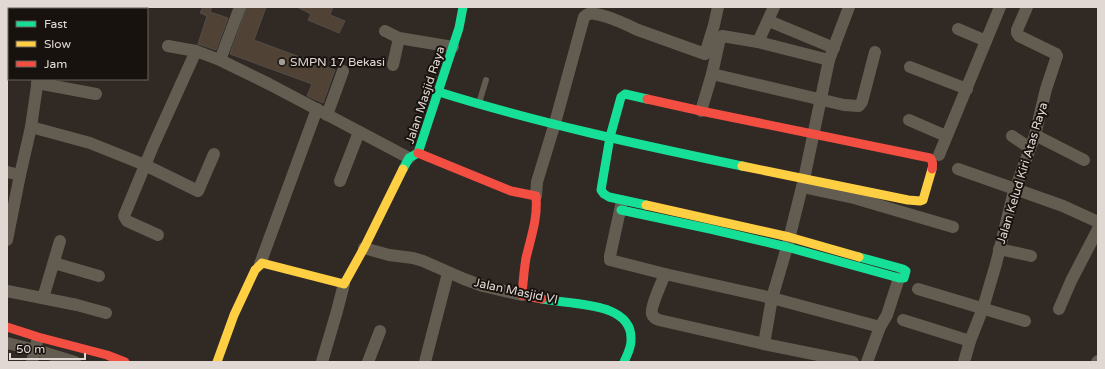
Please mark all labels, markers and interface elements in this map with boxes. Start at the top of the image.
legend [8,8,148,80]
text: Fast [44,17,68,31]
text: Slow [44,37,71,51]
street label: Jalan Masjid Raya [403,45,447,145]
place label: SMPN 17 Bekasi [290,55,385,69]
text: Jam [44,57,67,71]
marker: SMPN 17 Bekasi [277,57,287,67]
street label: Jalan Kelud Kiri Atas Raya [994,101,1050,245]
street label: Jalan Masjid VI [473,275,559,307]
scale bar [10,335,85,361]
text: 50 m [16,342,45,356]

